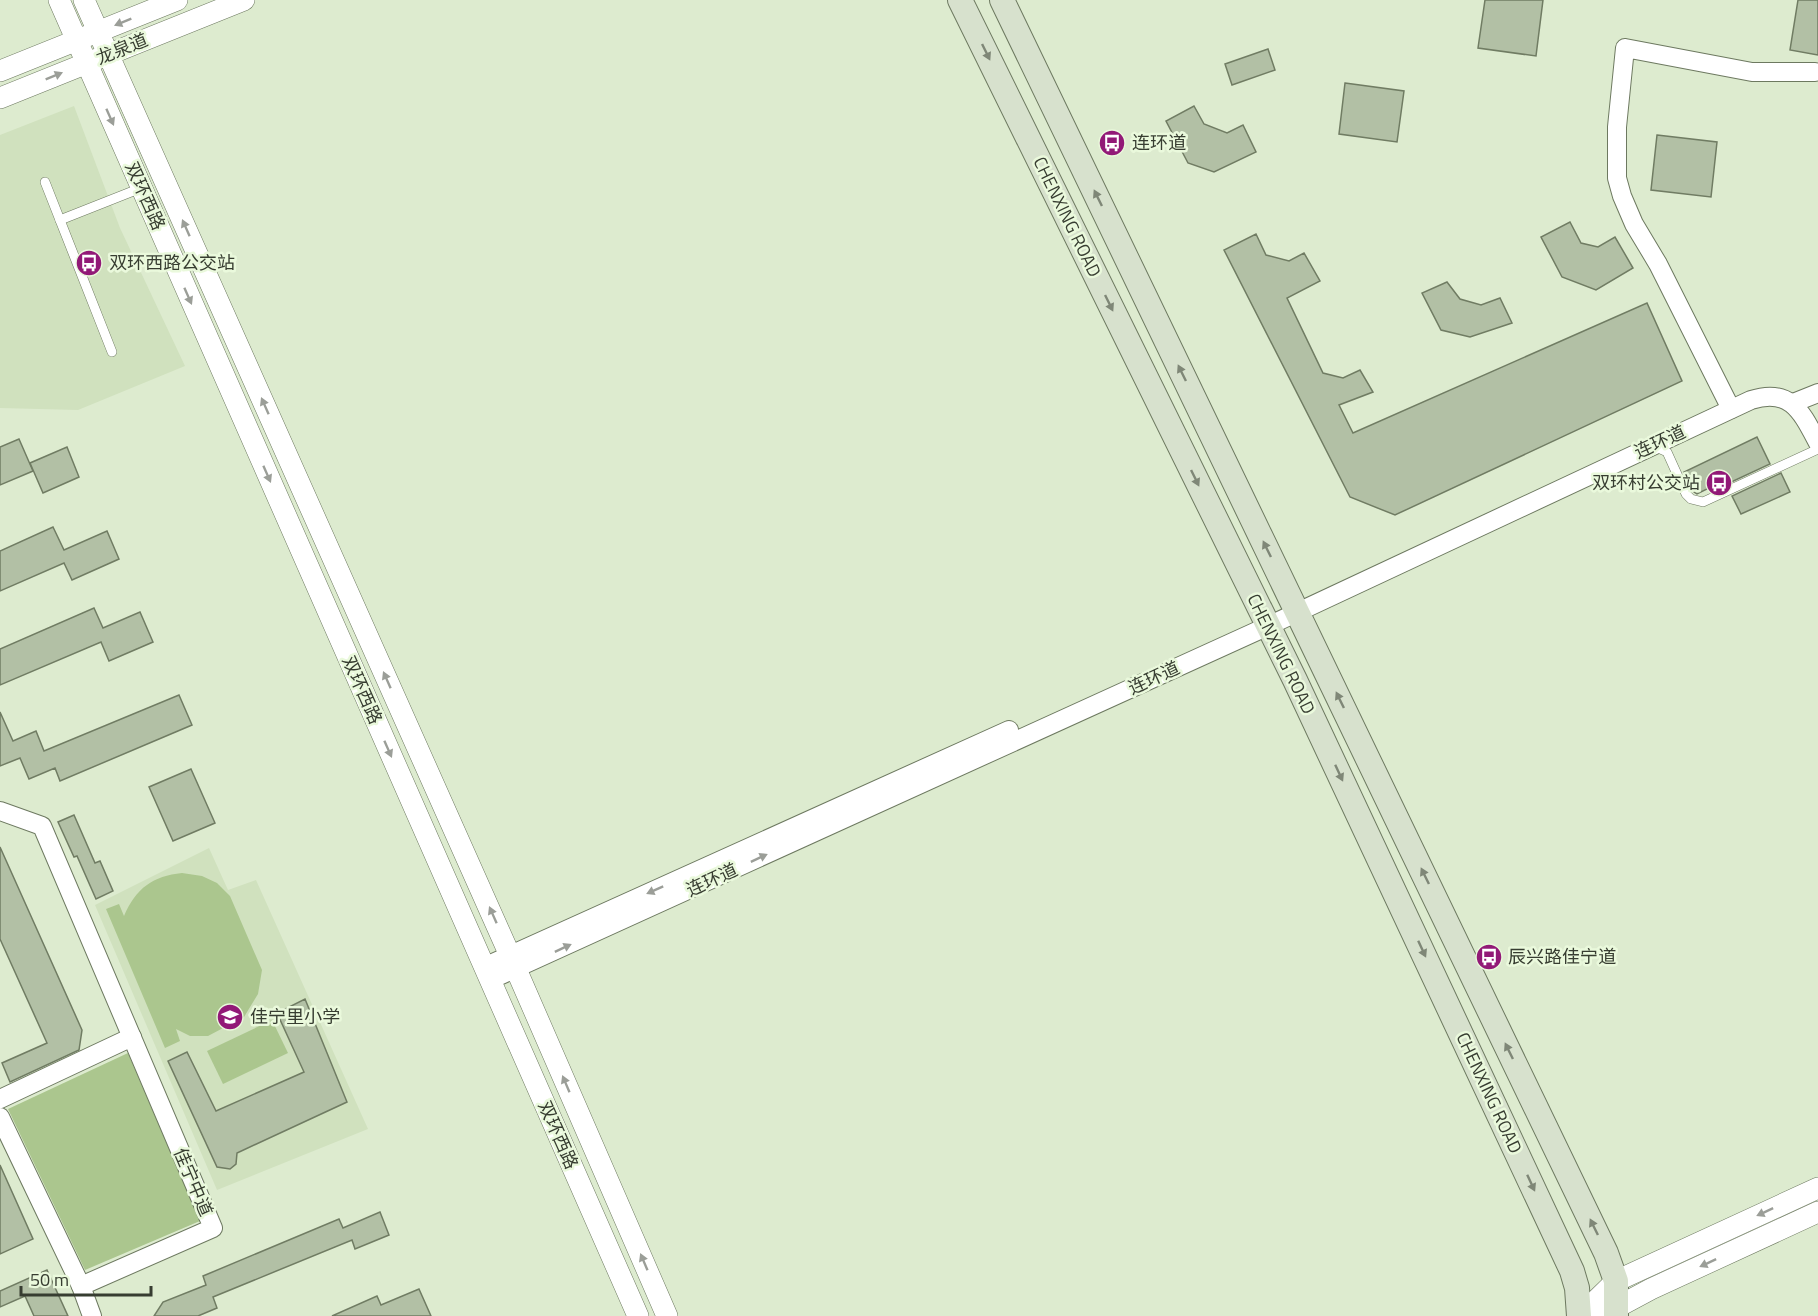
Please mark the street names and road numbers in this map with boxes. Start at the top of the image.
street label: 龙泉道 [92,26,152,71]
street label: CHENXING ROAD [1027,152,1108,281]
street label: 双环西路 [118,157,172,234]
street label: 连环道 [1630,418,1690,465]
street label: CHENXING ROAD [1241,589,1322,718]
street label: 双环西路 [335,651,389,728]
street label: 连环道 [1124,654,1184,701]
street label: 连环道 [682,856,742,903]
street label: CHENXING ROAD [1450,1028,1529,1158]
street label: 双环西路 [531,1096,585,1173]
street label: 佳宁中道 [167,1143,220,1220]

